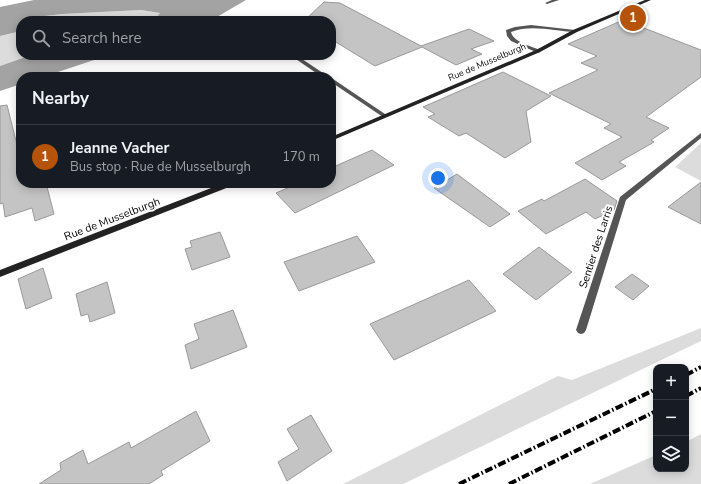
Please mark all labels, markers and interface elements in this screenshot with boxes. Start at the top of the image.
pin: 1 [620,3,646,33]
search box [16,16,336,60]
icon: search [30,27,52,49]
text: Search here [62,28,142,48]
street label: Rue de Musselburgh [446,40,528,84]
text: Nearby [32,87,89,110]
text: Jeanne Vacher [70,138,169,158]
text: 1 [41,148,49,166]
text: 170 m [282,148,320,166]
text: Bus stop · Rue de Musselburgh [70,158,251,176]
your location [428,168,448,188]
street label: Rue de Musselburgh [62,194,162,244]
street label: Sentier des Larris [576,204,616,290]
map controls [653,364,689,472]
button: + [653,364,689,400]
button: − [653,400,689,436]
button: layers [653,436,689,472]

